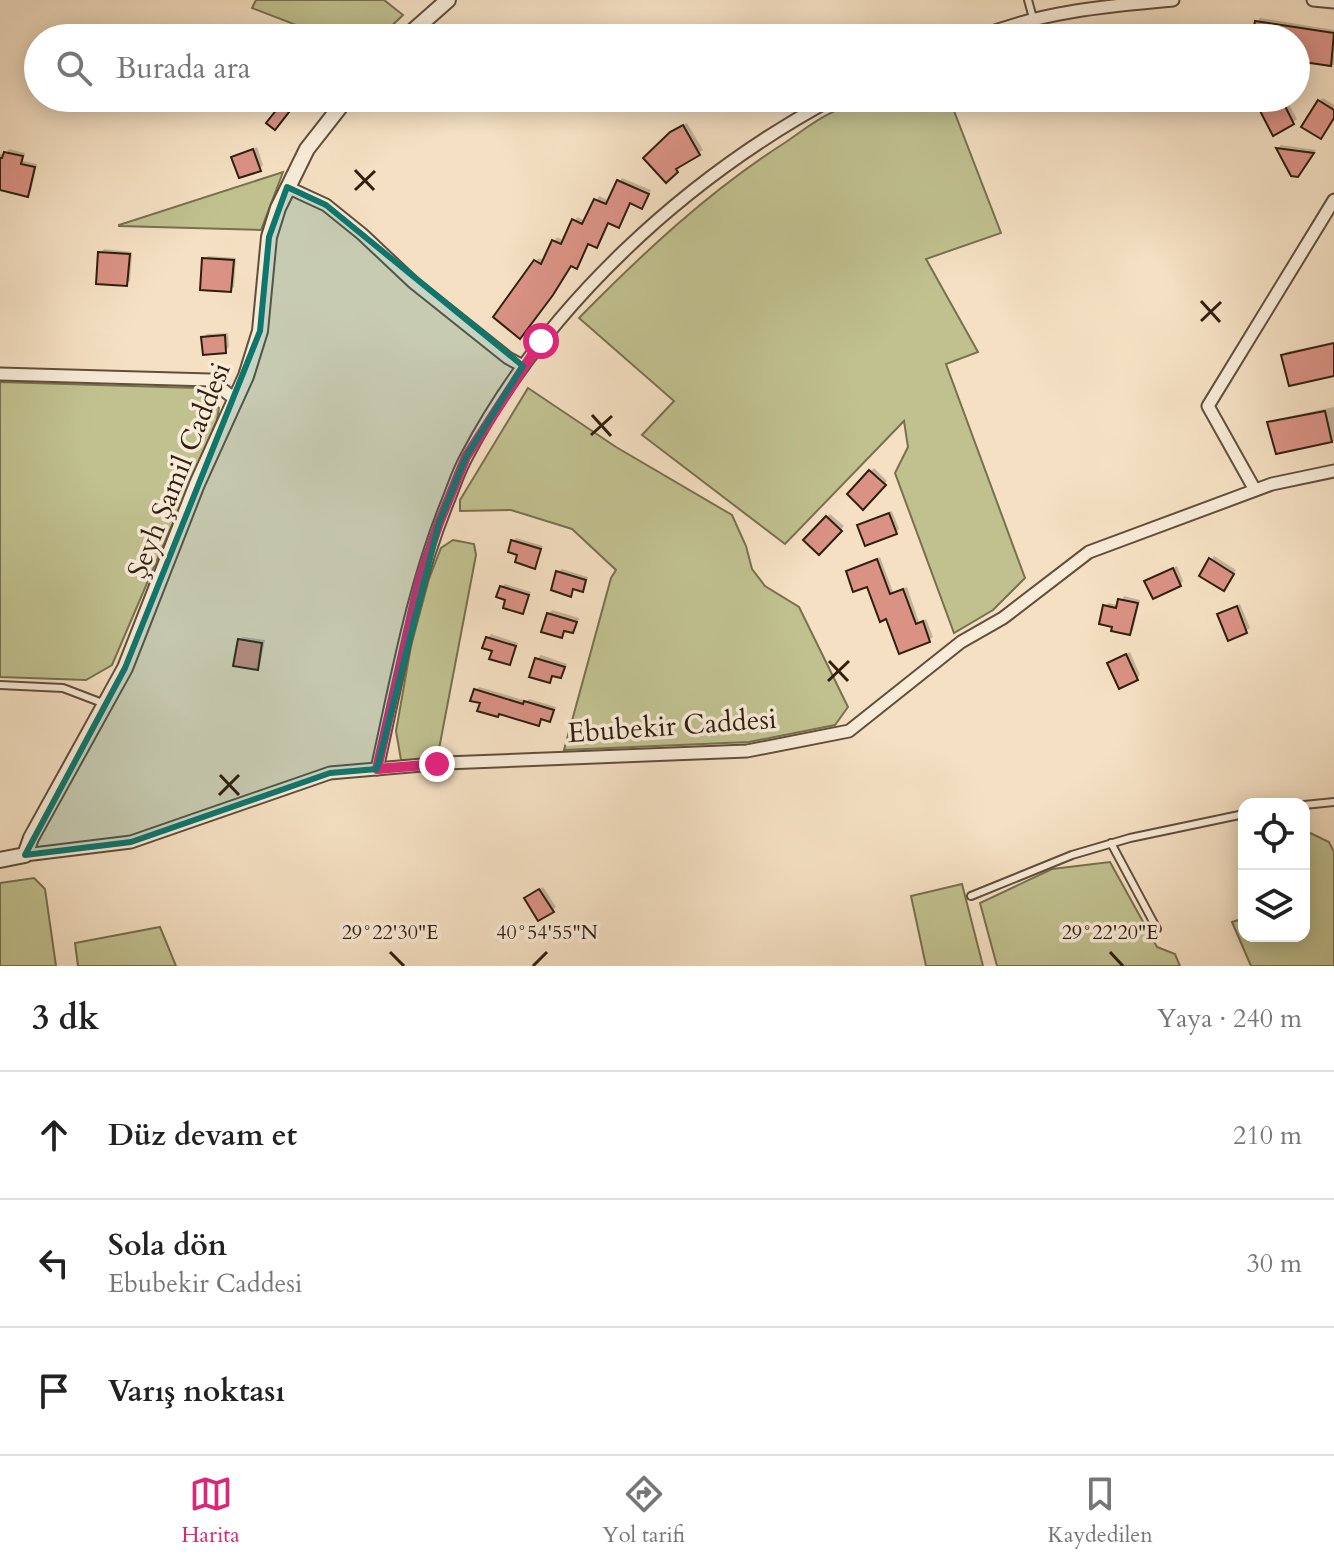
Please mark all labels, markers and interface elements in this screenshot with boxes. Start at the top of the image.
search box [24,24,1310,112]
icon: search [52,46,96,90]
text: Burada ara [116,48,251,89]
route start [523,323,559,359]
street label: Şeyh Şamil Caddesi [118,357,240,584]
street label: Ebubekir Caddesi [566,700,778,752]
route end [419,746,455,782]
map controls [1238,798,1310,942]
button: locate [1238,798,1310,870]
button: layers [1238,870,1310,942]
text: 29°22'30"E [342,919,438,946]
text: 40°54'55"N [496,919,598,946]
text: 29°22'20"E [1062,919,1158,946]
text: 3 dk [32,995,99,1041]
text: Yaya · 240 m [1157,1001,1302,1036]
icon: ahead [32,1113,76,1157]
text: Düz devam et [108,1115,297,1156]
text: 210 m [1233,1118,1302,1153]
text: Sola dön [108,1225,227,1266]
icon: left [32,1241,76,1285]
text: 30 m [1246,1246,1302,1281]
text: Ebubekir Caddesi [108,1266,302,1301]
icon: arrive [32,1369,76,1413]
text: Varış noktası [108,1371,285,1412]
tab: Harita [181,1472,240,1550]
tab: Yol tarifi [602,1472,685,1550]
tab: Kaydedilen [1048,1472,1153,1550]

